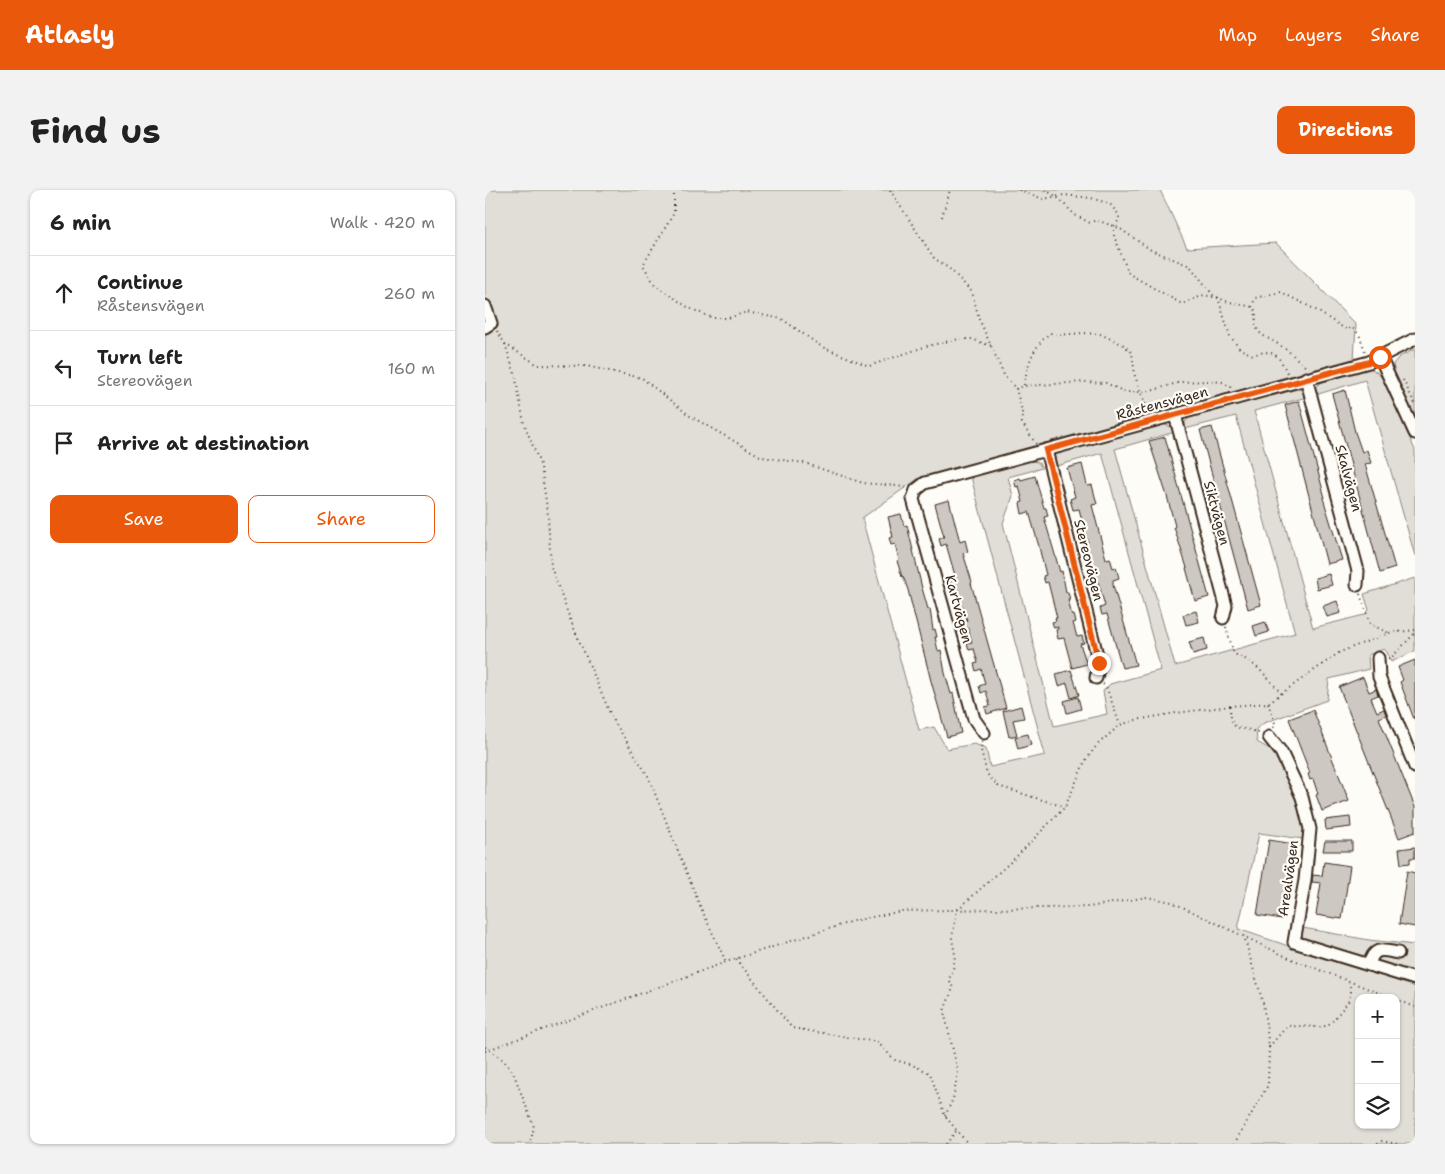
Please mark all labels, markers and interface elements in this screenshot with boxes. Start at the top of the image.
text: Atlasly [25,19,115,51]
text: Map [1219,23,1257,47]
text: Layers [1285,23,1342,47]
text: Share [1370,23,1420,47]
button: Directions [1277,106,1415,154]
text: Find us [30,107,161,154]
text: 6 min [50,209,111,237]
text: Walk · 420 m [330,212,435,233]
text: Continue [97,270,183,295]
icon: ahead [50,279,78,307]
text: 260 m [383,283,435,304]
text: Råstensvägen [97,295,205,316]
text: Turn left [97,345,183,370]
route start [1369,346,1392,369]
icon: left [50,354,78,382]
text: 160 m [388,358,435,379]
text: Stereovägen [97,370,193,391]
street label: Råstensvägen [1114,382,1210,424]
icon: arrive [50,429,78,457]
text: Arrive at destination [97,431,309,456]
street label: Skalvägen [1331,443,1367,514]
street label: Siktvägen [1200,479,1234,548]
button: Save [50,495,238,543]
button: Share [248,495,435,543]
street label: Stereovägen [1070,517,1108,603]
street label: Kartvägen [941,573,977,646]
route end [1088,652,1111,675]
street label: Arealvägen [1274,838,1302,917]
map controls [1355,994,1400,1129]
button: + [1355,994,1400,1039]
button: − [1355,1039,1400,1084]
button: layers [1355,1084,1400,1129]

